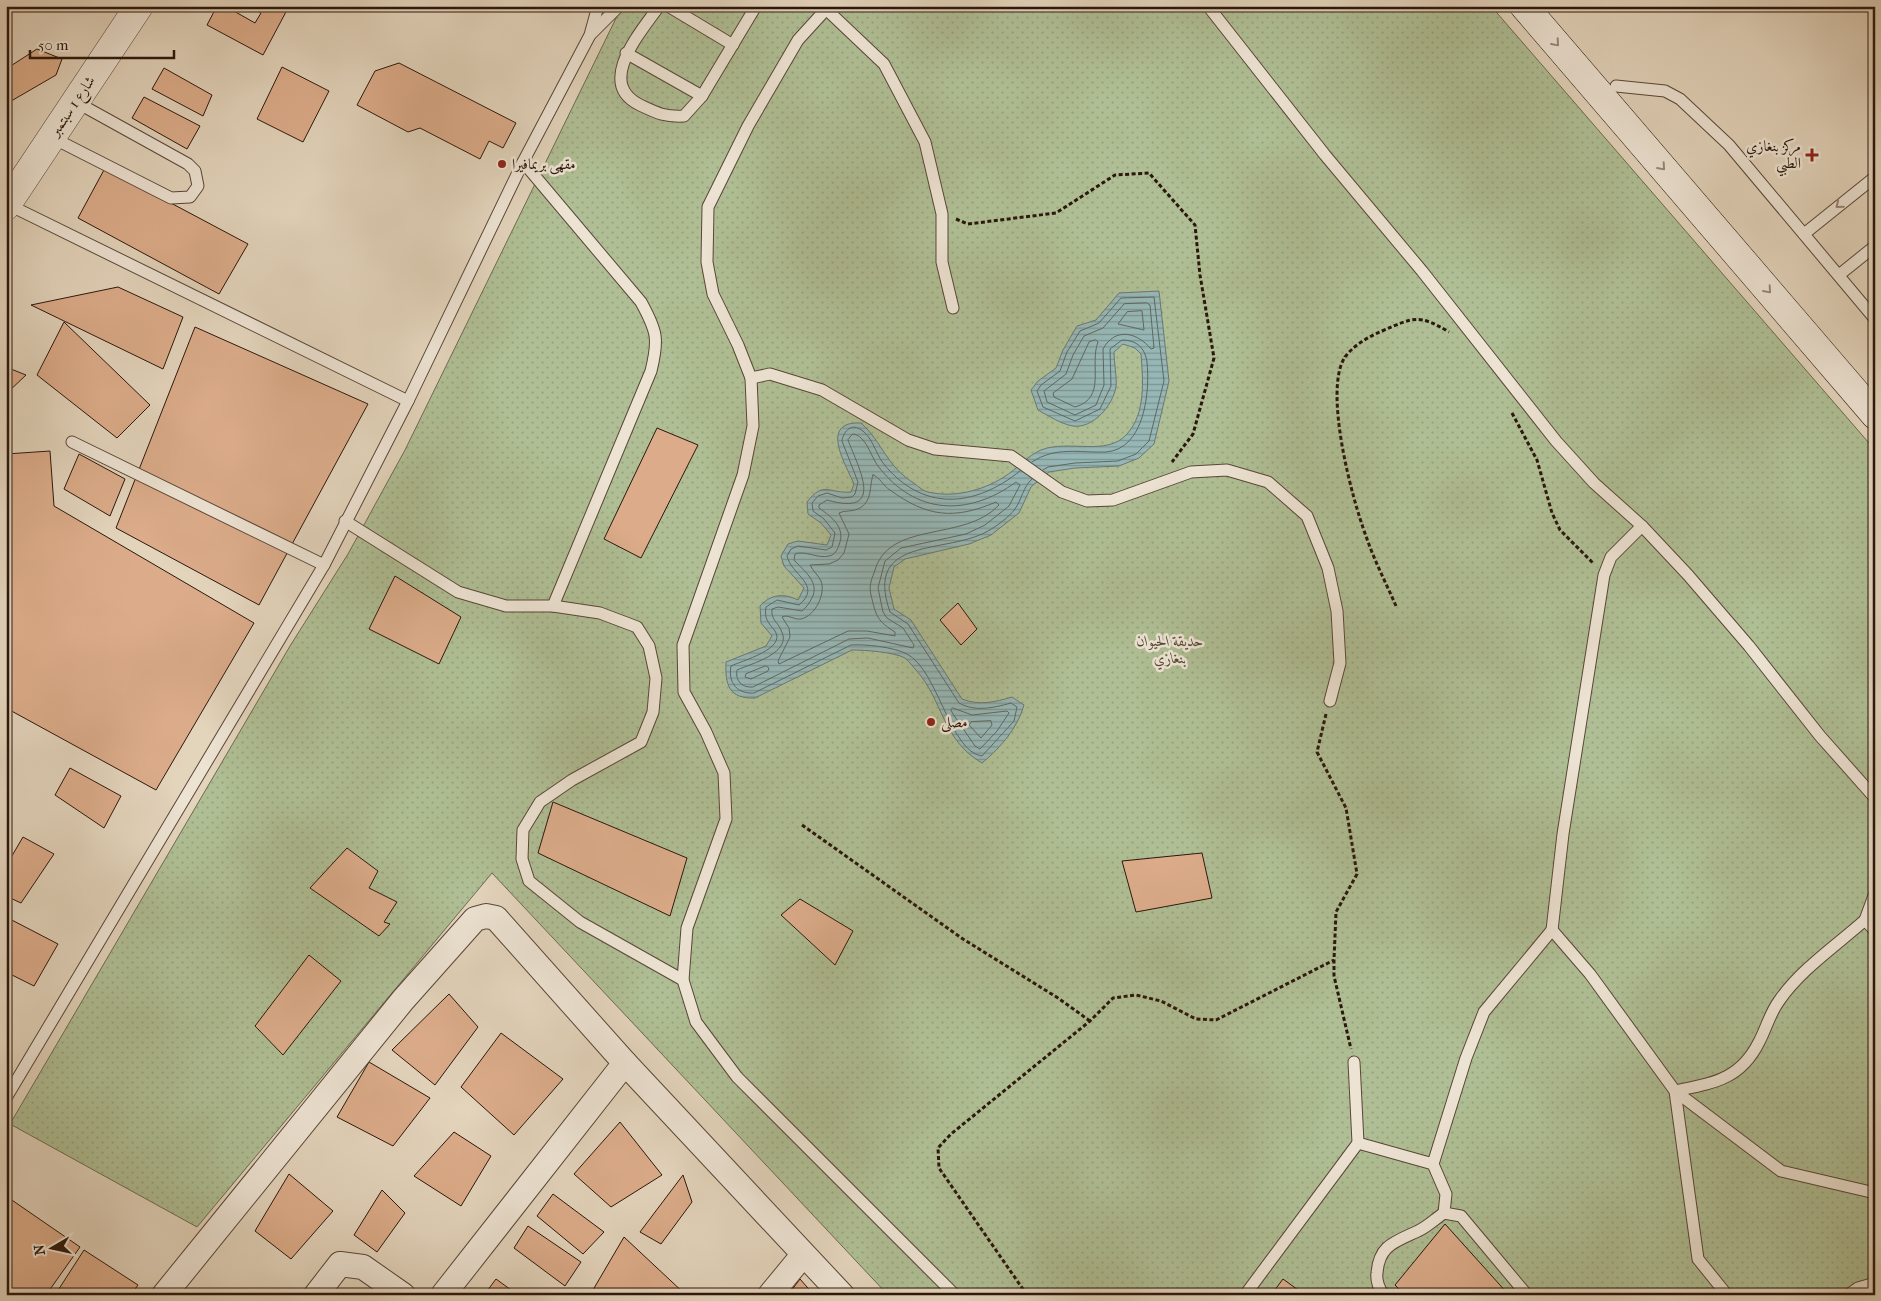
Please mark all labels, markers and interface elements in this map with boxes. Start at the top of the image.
scale bar [30,28,174,60]
text: 50 m [38,36,69,54]
one-way arrow [1550,38,1559,47]
street label: شارع 1 سبتمبر [44,72,102,143]
place label: مركز بنغازي الطبي [1746,137,1801,177]
marker: مركز بنغازي الطبي [1805,148,1819,162]
place label: مقهى بريمافيرا [512,155,576,175]
marker: مقهى بريمافيرا [496,158,508,170]
one-way arrow [1656,161,1665,170]
one-way arrow [1836,200,1845,209]
one-way arrow [1762,284,1770,293]
park label: حديقة الحيوان بنغازي [1136,632,1204,670]
place label: مصلى [941,713,968,733]
marker: مصلى [925,716,937,728]
north arrow [28,1224,78,1274]
text: N [30,1243,49,1257]

